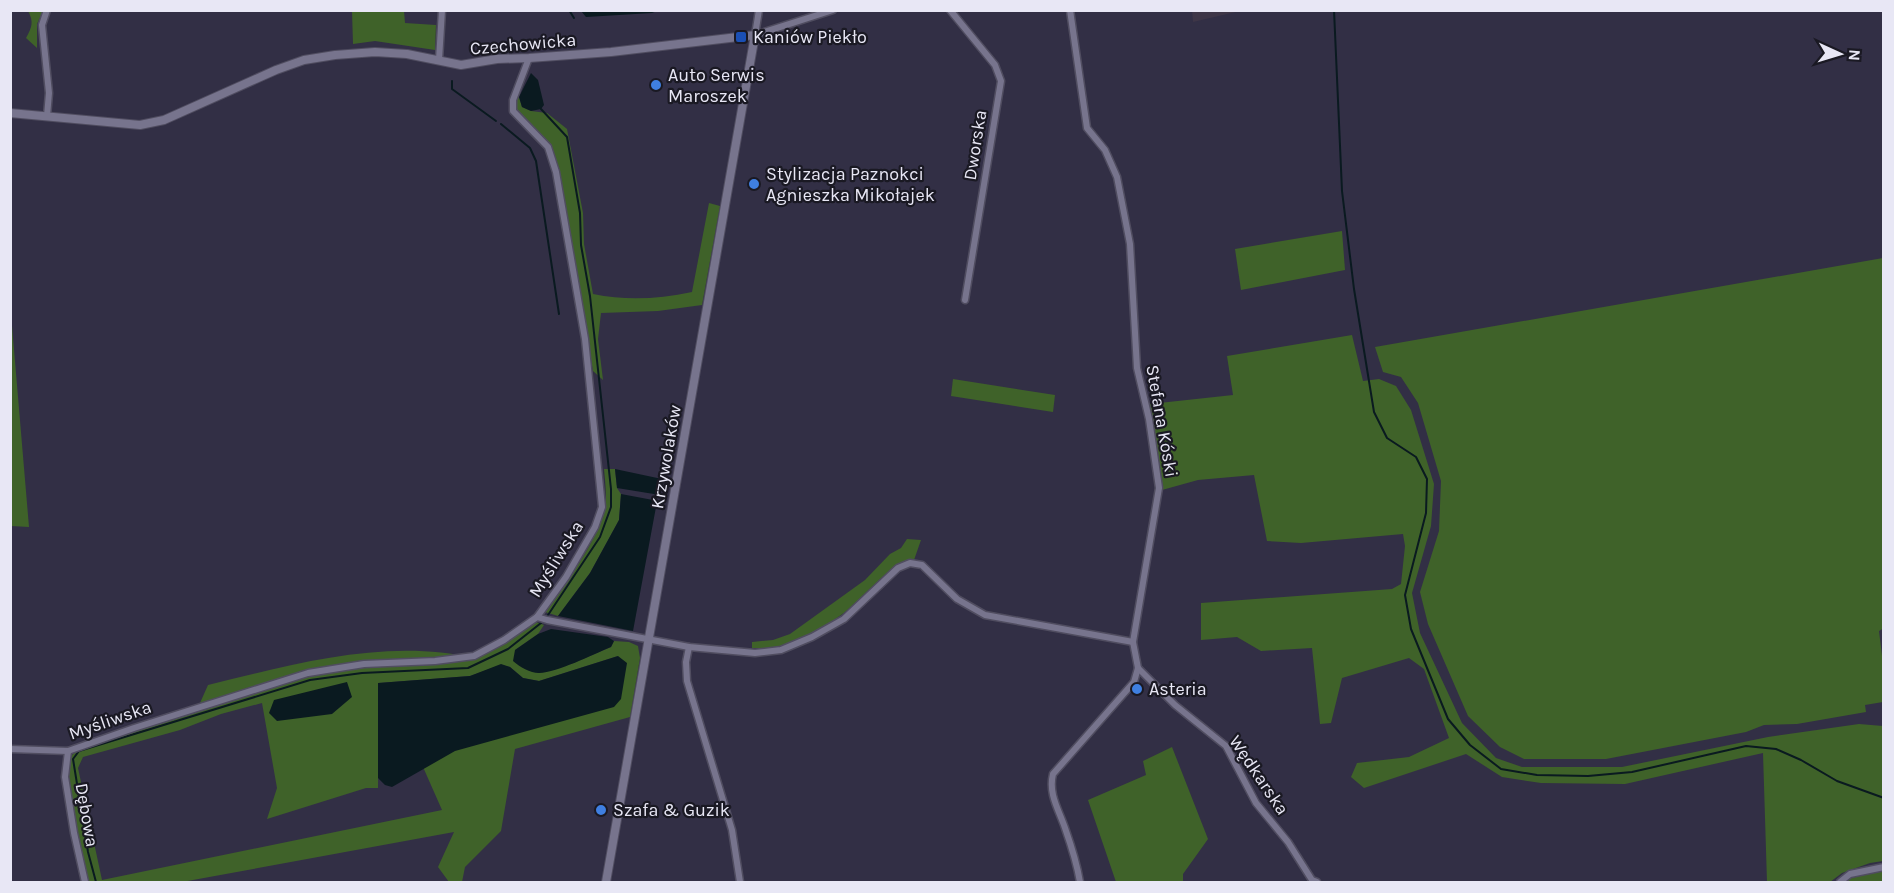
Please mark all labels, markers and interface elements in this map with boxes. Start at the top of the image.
north arrow [1810,24,1870,84]
place label: Kaniów Piekło [753,26,867,48]
street label: Czechowicka [469,28,577,60]
marker: Kaniów Piekło [734,30,748,44]
text: N [1845,49,1864,61]
place label: Auto Serwis Maroszek [668,64,765,107]
marker: Auto Serwis Maroszek [649,78,663,92]
street label: Dworska [959,108,991,182]
place label: Stylizacja Paznokci Agnieszka Mikołajek [766,163,935,206]
marker: Stylizacja Paznokci Agnieszka Mikołajek [747,177,761,191]
street label: Stefana Kóski [1141,363,1183,479]
street label: Krzywolaków [646,403,686,511]
street label: Myśliwska [524,517,588,601]
place label: Asteria [1149,678,1207,700]
marker: Asteria [1130,682,1144,696]
street label: Myśliwska [66,696,154,744]
street label: Wędkarska [1224,731,1294,819]
street label: Dębowa [71,781,103,849]
place label: Szafa & Guzik [613,799,730,821]
marker: Szafa & Guzik [594,803,608,817]

